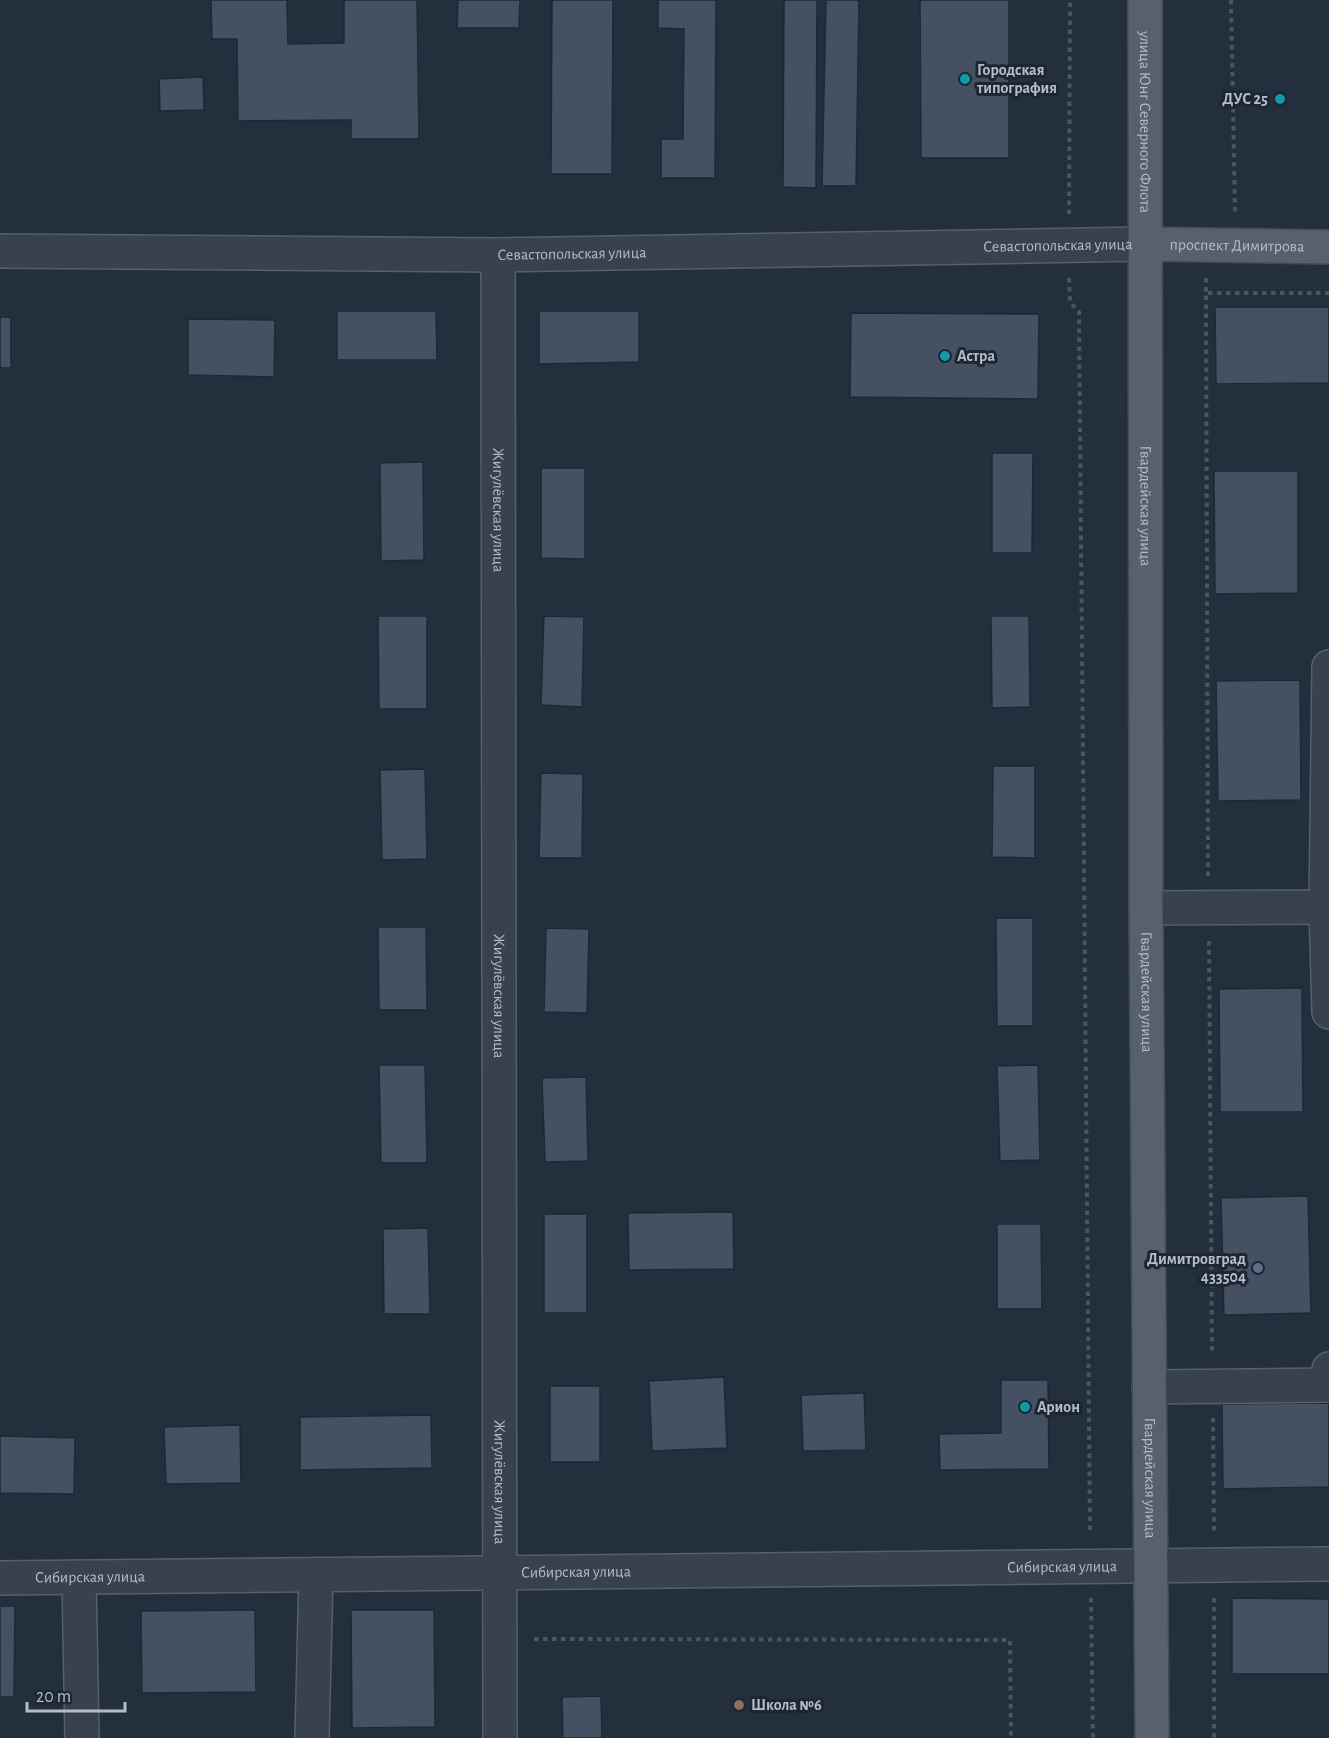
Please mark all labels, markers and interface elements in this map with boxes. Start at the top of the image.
street label: улица Юнг Северного Флота [1136,30,1153,213]
place label: Городская типография [976,62,1057,96]
marker: Городская типография [958,72,972,86]
place label: ДУС 25 [1222,91,1268,107]
marker: ДУС 25 [1273,92,1287,106]
street label: Севастопольская улица [983,236,1133,255]
street label: проспект Димитрова [1169,236,1305,255]
street label: Севастопольская улица [497,244,647,263]
place label: Астра [957,348,995,364]
marker: Астра [938,349,952,363]
street label: Гвардейская улица [1137,446,1154,566]
street label: Жигулёвская улица [489,448,506,572]
street label: Гвардейская улица [1138,932,1155,1052]
street label: Жигулёвская улица [490,934,507,1058]
place label: Димитровград 433504 [1147,1251,1246,1285]
marker: Димитровград 433504 [1251,1261,1265,1275]
place label: Арион [1037,1399,1080,1415]
marker: Арион [1018,1400,1032,1414]
street label: Гвардейская улица [1141,1417,1159,1538]
street label: Жигулёвская улица [491,1420,508,1544]
street label: Сибирская улица [1007,1558,1117,1576]
street label: Сибирская улица [521,1563,631,1581]
street label: Сибирская улица [35,1568,145,1586]
scale bar [27,1675,124,1713]
text: 20 m [36,1688,71,1706]
place label: Школа №6 [751,1697,822,1713]
marker: Школа №6 [732,1698,746,1712]

